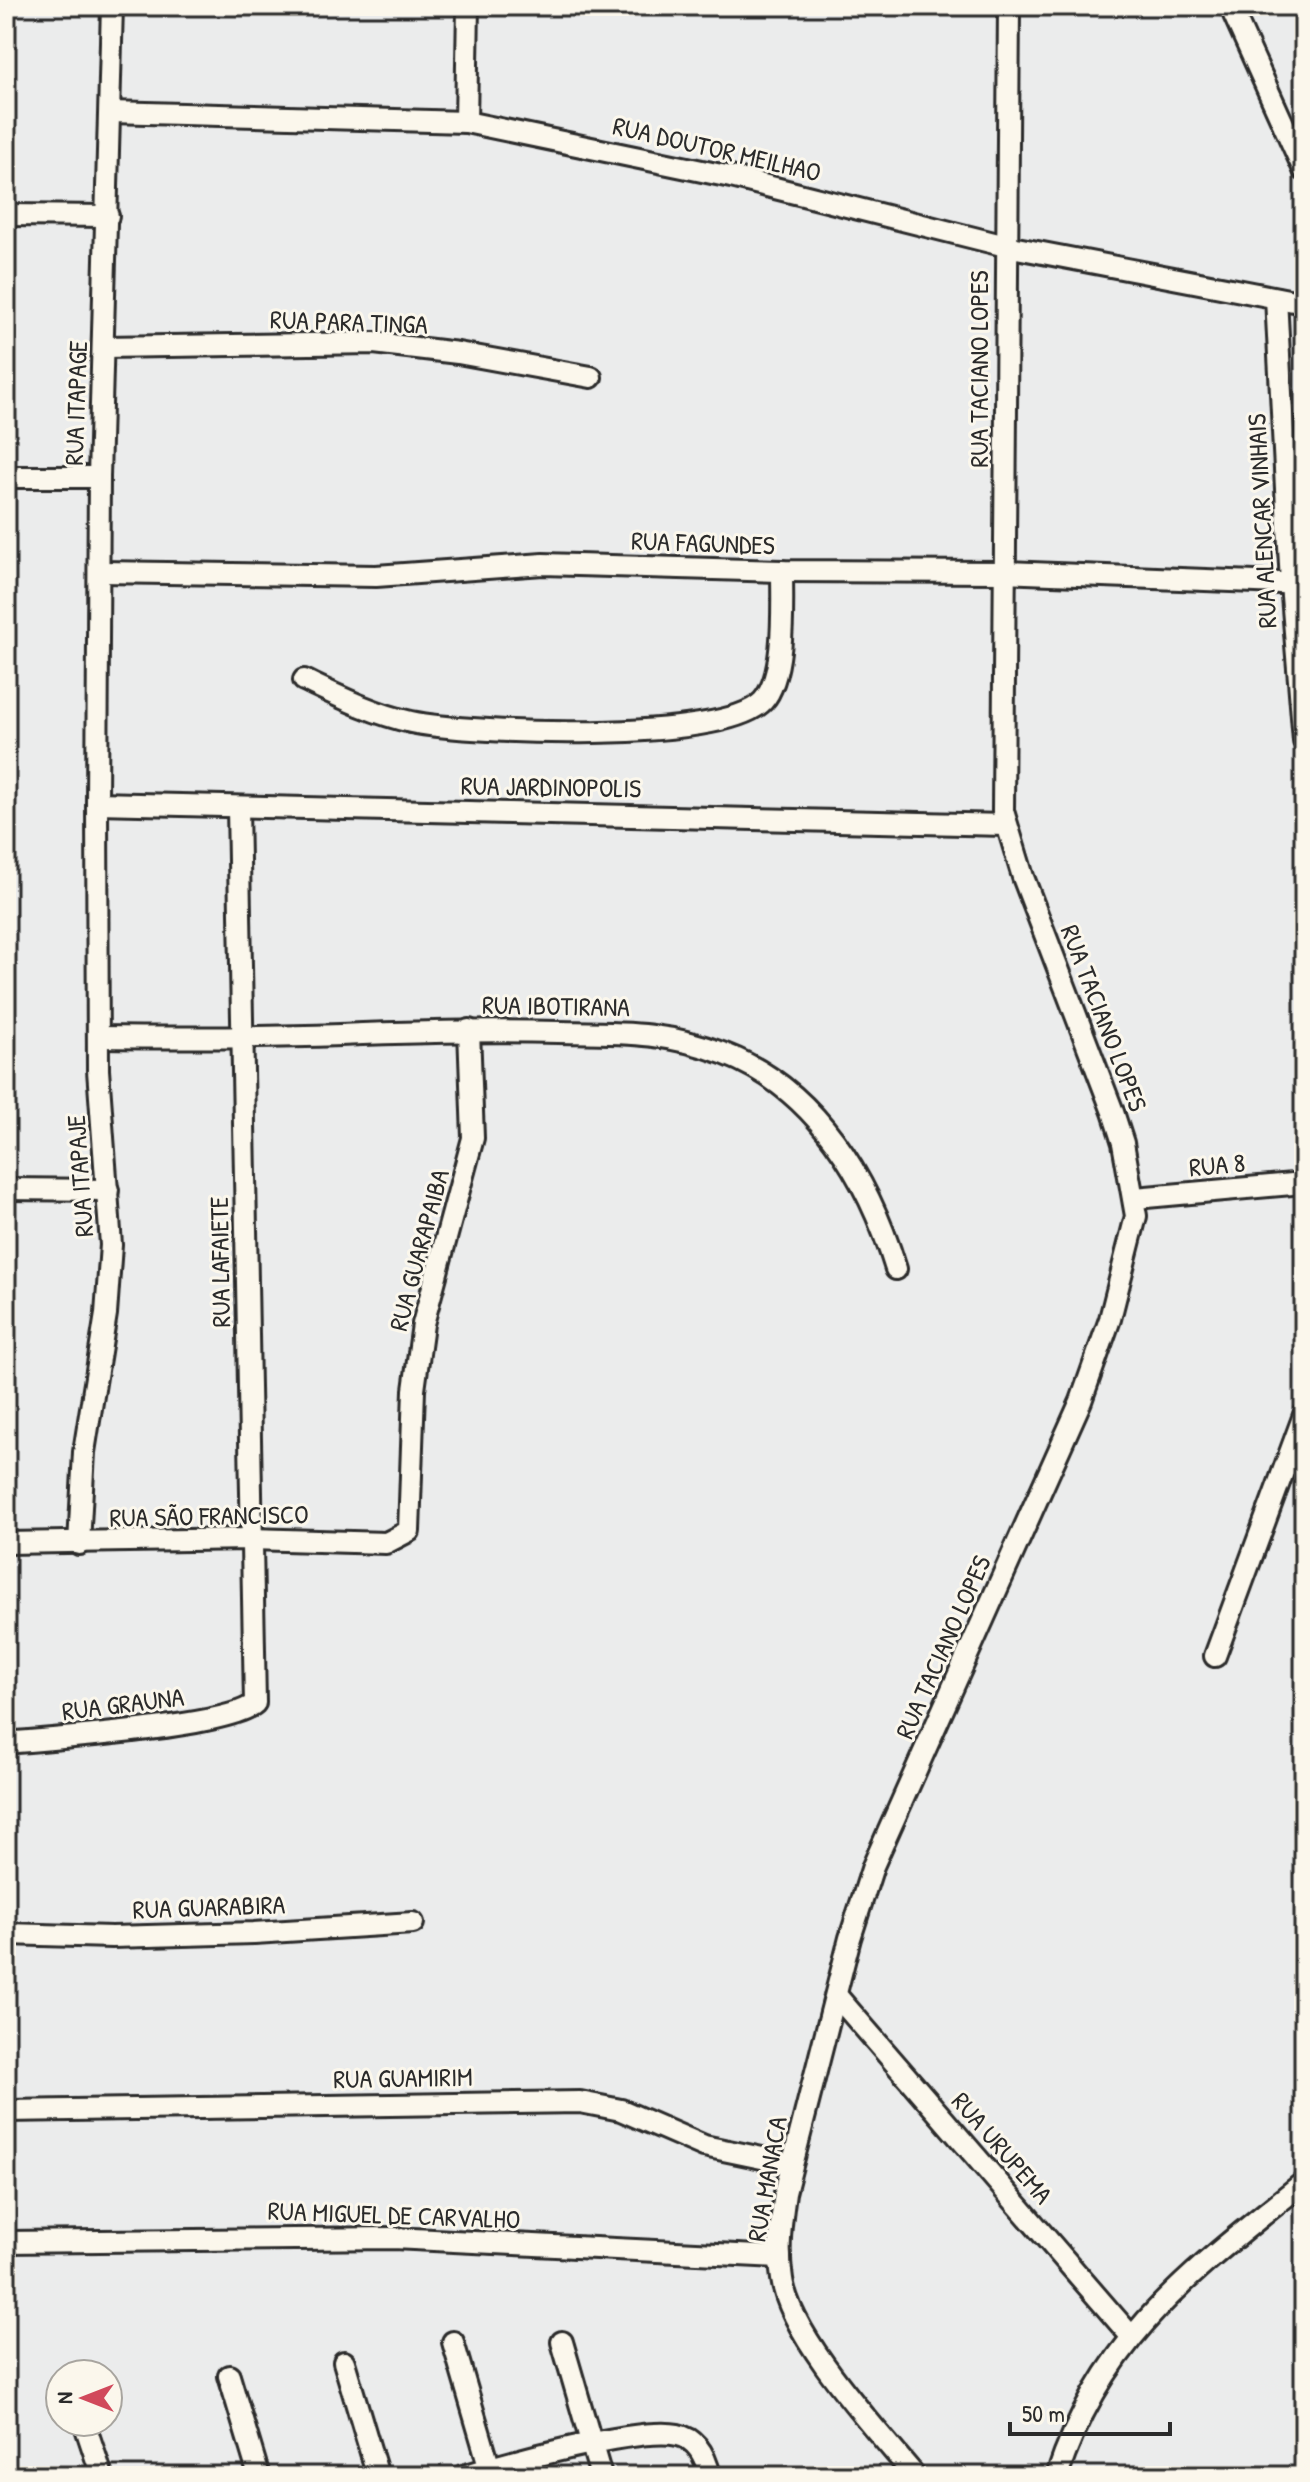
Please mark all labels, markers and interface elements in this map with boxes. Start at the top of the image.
street label: RUA DOUTOR MEILHAO [610,108,824,189]
street label: RUA TACIANO LOPES [961,270,996,468]
street label: RUA PARA TINGA [270,301,429,342]
street label: RUA ITAPAGE [56,339,95,466]
street label: RUA ALENCAR VINHAIS [1238,413,1285,629]
street label: RUA FAGUNDES [631,523,775,562]
street label: RUA JARDINOPOLIS [461,767,642,806]
street label: RUA TACIANO LOPES [1053,920,1156,1116]
street label: RUA IBOTIRANA [482,987,631,1024]
street label: RUA ITAPAJE [58,1113,101,1238]
street label: RUA 8 [1188,1145,1246,1184]
street label: RUA GUARAPAIBA [380,1165,457,1335]
street label: RUA LAFAIETE [201,1196,238,1328]
street label: RUA SÃO FRANCISCO [109,1496,309,1535]
street label: RUA TACIANO LOPES [886,1550,999,1744]
street label: RUA GRAUNA [60,1679,186,1728]
street label: RUA GUARABIRA [132,1886,286,1927]
street label: RUA GUAMIRIM [333,2059,473,2096]
street label: RUA URUPEMA [944,2084,1061,2211]
street label: RUA MANACA [738,2113,795,2244]
street label: RUA MIGUEL DE CARVALHO [267,2193,521,2236]
north arrow [44,2358,124,2438]
scale bar [1010,2386,1170,2436]
text: N [49,2392,79,2404]
text: 50 m [1022,2397,1065,2429]

